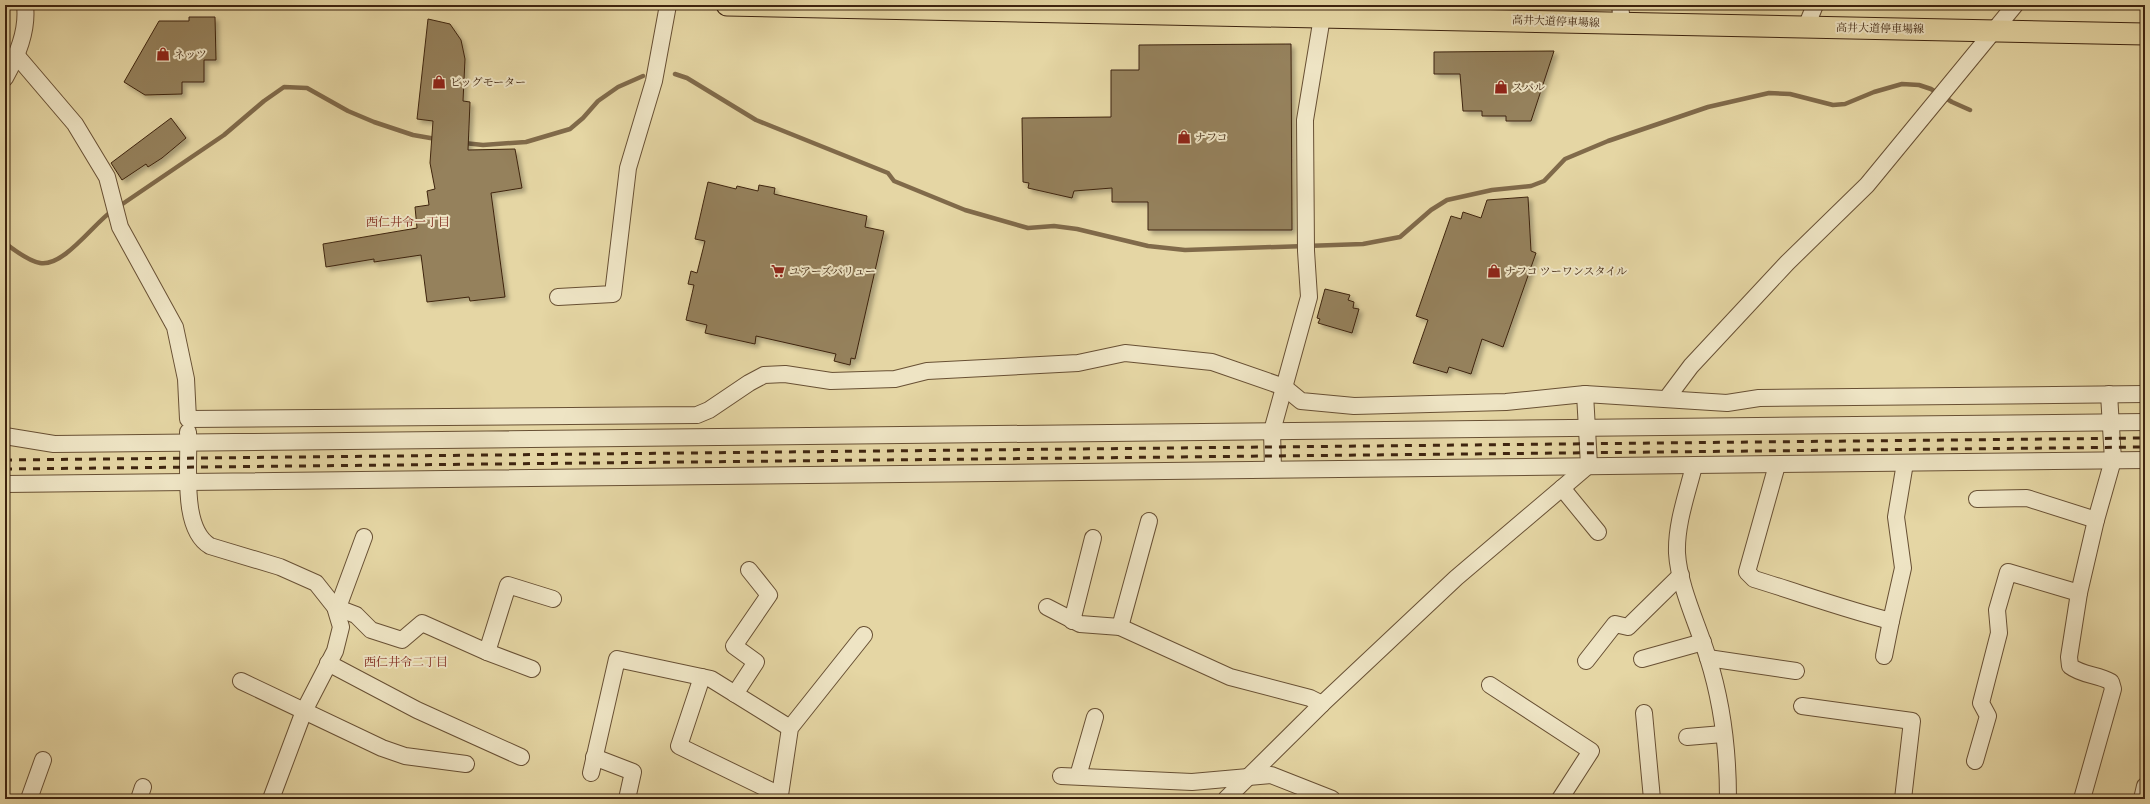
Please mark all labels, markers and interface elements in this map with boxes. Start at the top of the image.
street label: 高井大道停車場線 [1512,13,1600,31]
street label: 高井大道停車場線 [1836,21,1924,37]
shop icon: ネッツ [155,46,171,62]
place label: ネッツ [174,48,207,62]
shop icon: ビッグモーター [431,74,447,90]
place label: ビッグモーター [450,76,526,90]
shop icon: スバル [1493,79,1509,95]
place label: スバル [1512,81,1545,95]
shop icon: ナフコ [1176,129,1192,145]
place label: ナフコ [1195,131,1227,145]
district label: 西仁井令一丁目 [366,215,450,230]
supermarket icon: ユアーズバリュー [770,263,786,279]
shop icon: ナフコ ツーワンスタイル [1486,263,1502,279]
place label: ユアーズバリュー [789,265,876,279]
place label: ナフコ ツーワンスタイル [1505,265,1627,279]
district label: 西仁井令二丁目 [364,655,448,670]

